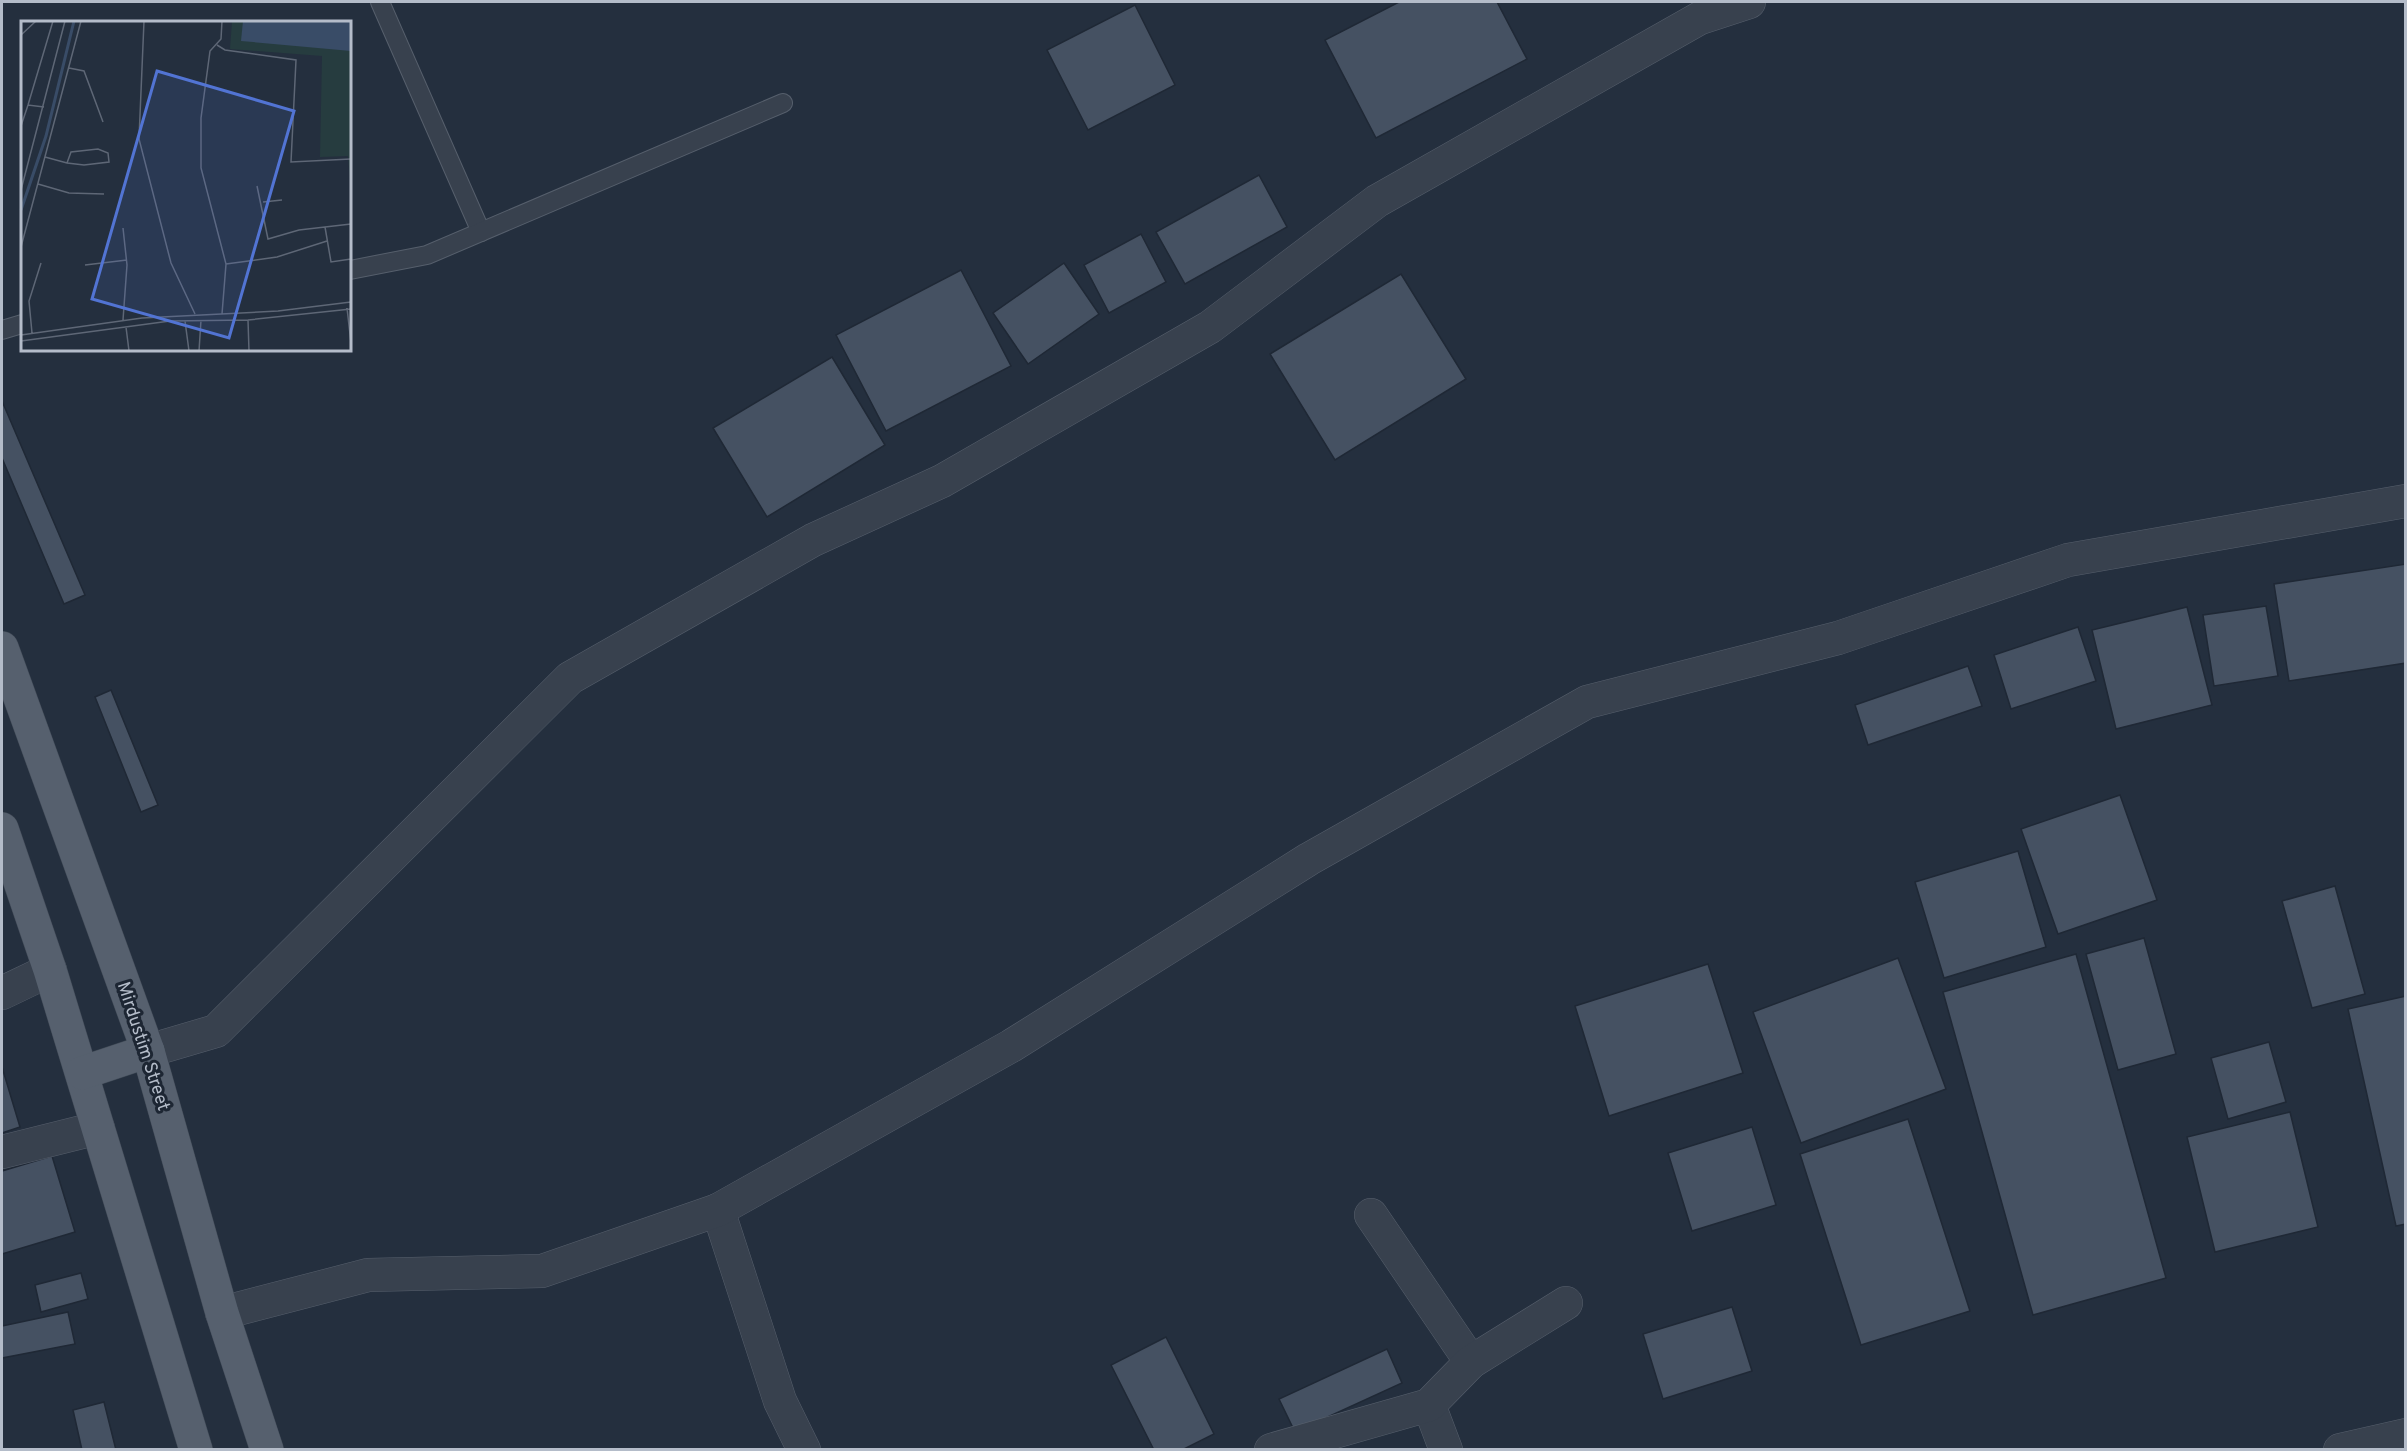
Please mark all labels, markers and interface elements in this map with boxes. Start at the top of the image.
inset map [21,21,351,351]
street label: Mirdustim Street [111,979,174,1114]

